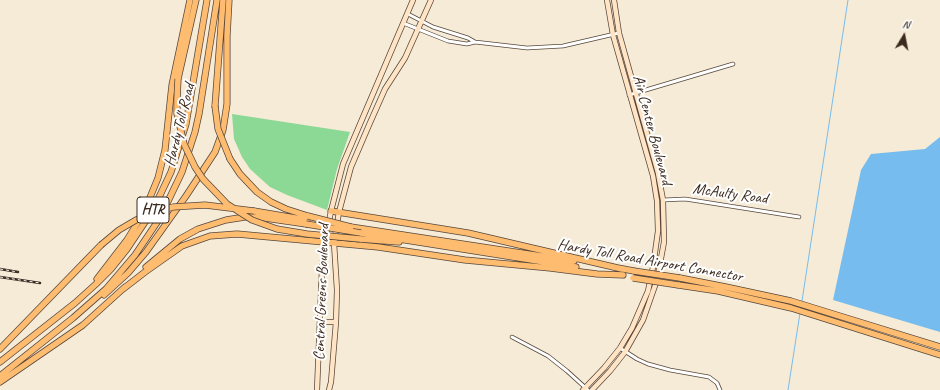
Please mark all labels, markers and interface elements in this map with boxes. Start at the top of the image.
north arrow [884,16,924,56]
text: N [902,17,911,32]
street label: Air Center Boulevard [628,73,676,187]
street label: Hardy Toll Road [160,81,200,169]
street label: McAulty Road [691,179,769,209]
road number: HTR [137,197,169,223]
street label: Central Greens Boulevard [310,223,334,361]
street label: Hardy Toll Road Airport Connector [556,235,744,287]

